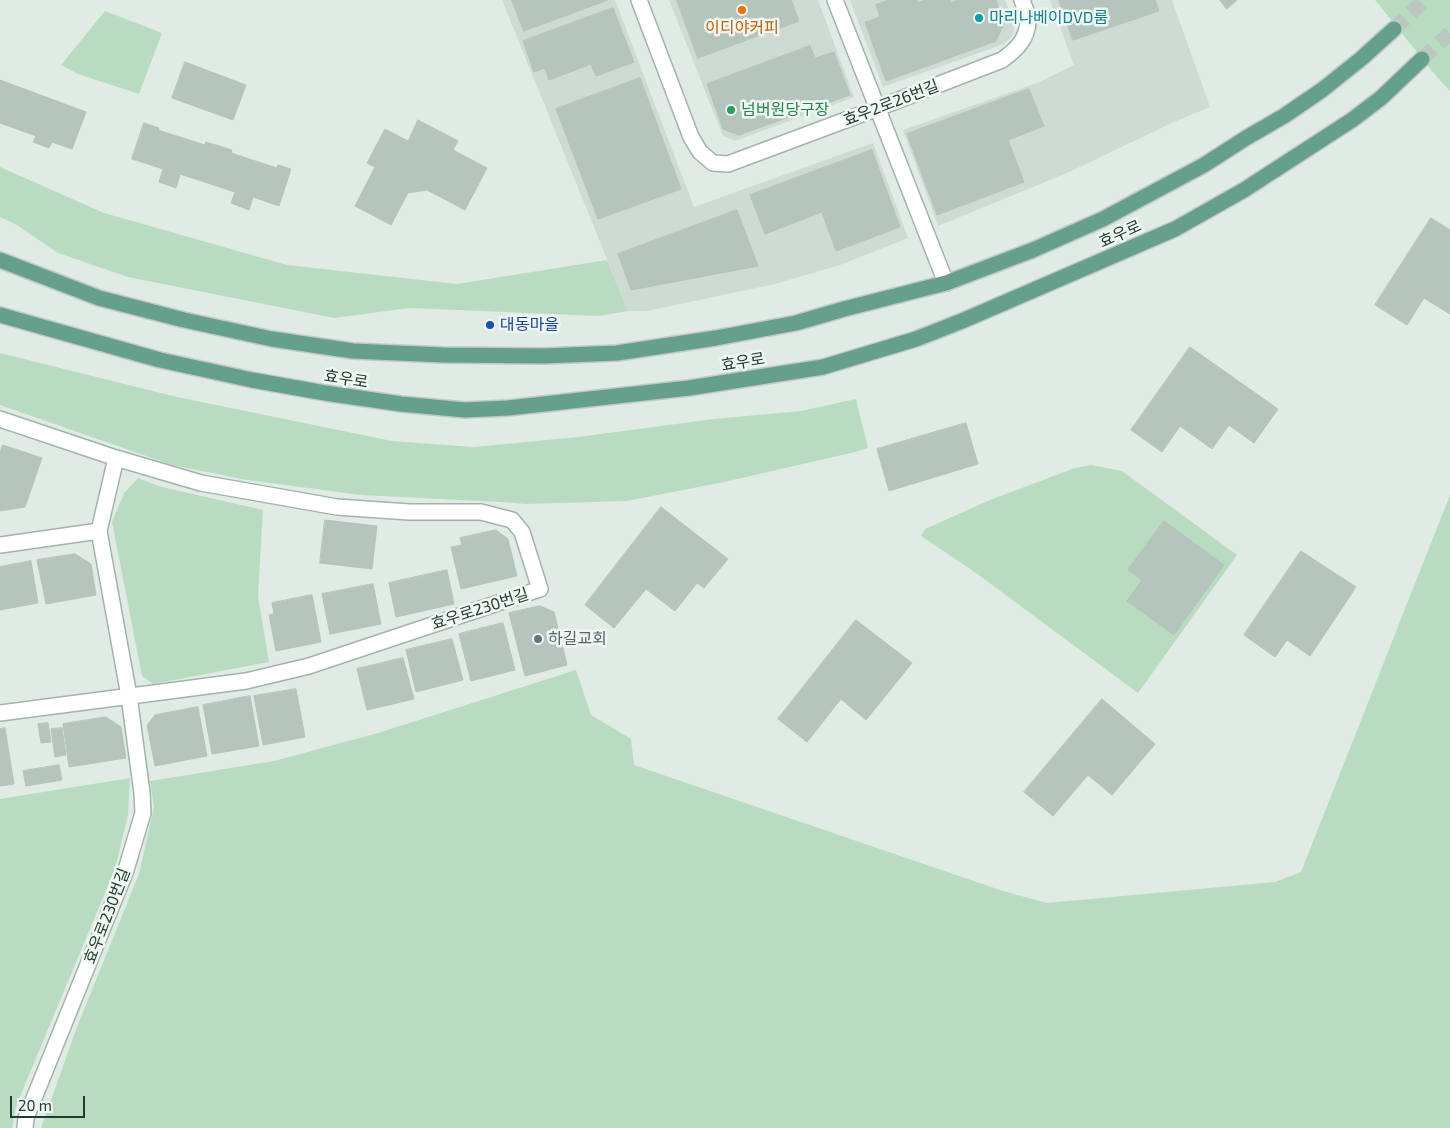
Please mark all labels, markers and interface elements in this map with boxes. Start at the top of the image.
marker: 이디야커피 [736,4,748,16]
place label: 마리나베이DVD룸 [989,8,1108,28]
marker: 마리나베이DVD룸 [973,12,985,24]
place label: 이디야커피 [705,18,779,38]
street label: 효우2로26번길 [841,76,941,130]
place label: 넘버원당구장 [741,100,829,120]
marker: 넘버원당구장 [725,104,737,116]
street label: 효우로 [1096,216,1144,252]
place label: 대동마을 [500,315,559,335]
marker: 대동마을 [484,319,496,331]
street label: 효우로 [720,349,766,375]
street label: 효우로 [323,366,369,392]
street label: 효우로230번길 [429,584,531,634]
place label: 하길교회 [548,629,607,649]
marker: 하길교회 [532,633,544,645]
street label: 효우로230번길 [80,865,134,967]
scale bar [12,1086,88,1118]
text: 20 m [18,1096,52,1114]

